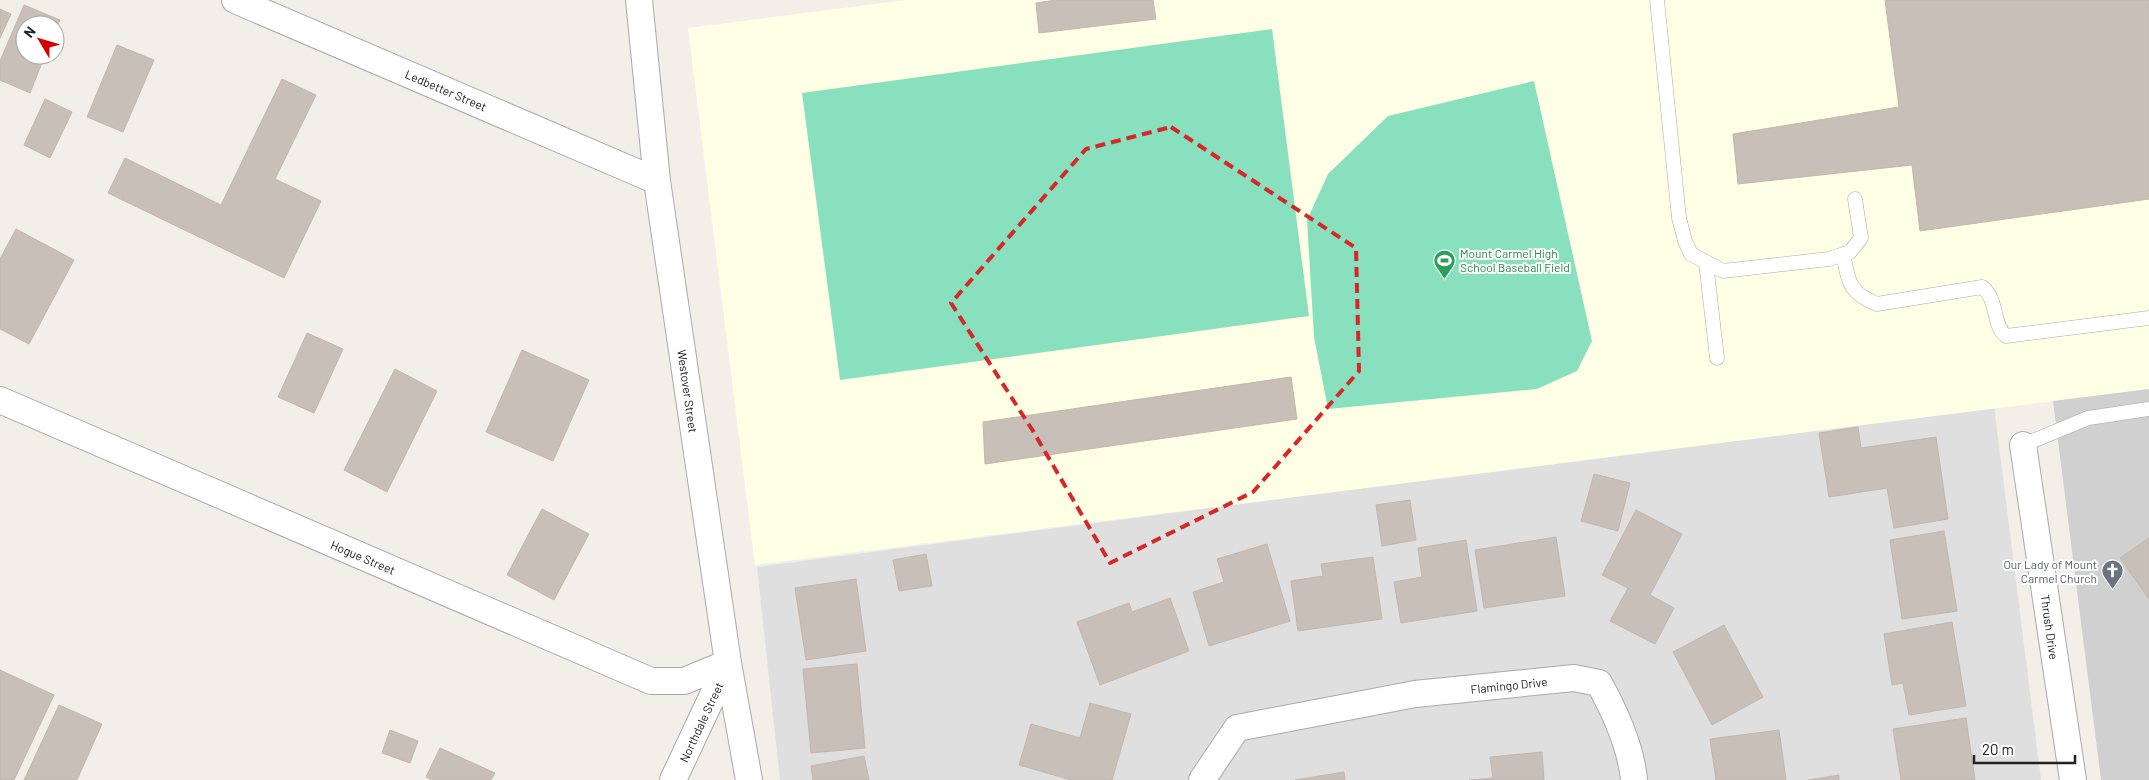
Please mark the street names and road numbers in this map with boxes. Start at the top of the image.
street label: Ledbetter Street [403,67,489,113]
street label: Westover Street [675,348,701,434]
street label: Hogue Street [329,537,397,577]
street label: Thrush Drive [2039,594,2061,660]
street label: Flamingo Drive [1470,674,1548,696]
street label: Northdale Street [676,680,726,764]

